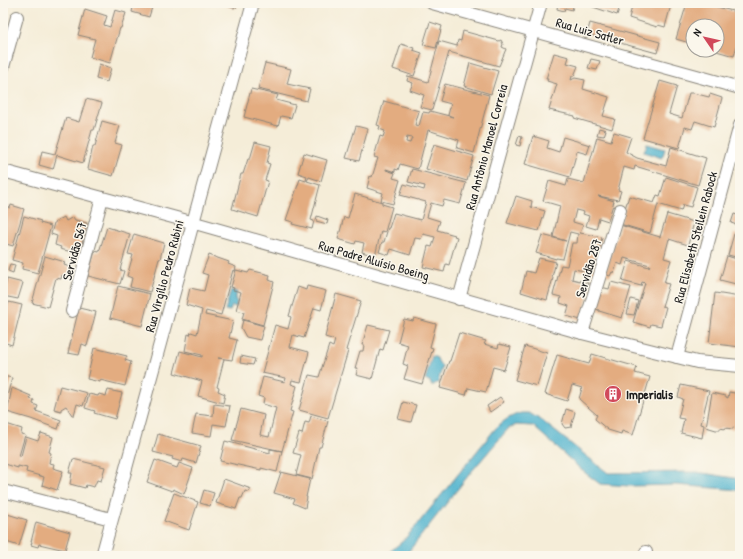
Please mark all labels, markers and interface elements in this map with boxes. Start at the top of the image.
street label: Rua Luiz Satler [554,13,626,49]
north arrow [685,18,725,58]
text: N [689,26,704,39]
street label: Rua Antônio Manoel Correia [461,82,511,212]
street label: Rua Elisabeth Steilein Rabock [669,168,721,305]
street label: Rua Virgílio Pedro Rubini [140,218,188,334]
street label: Servidão 567 [58,220,90,282]
street label: Rua Padre Aluísio Boeing [317,236,432,284]
street label: Servidão 287 [571,236,605,300]
building icon: Imperialis [603,384,623,404]
place label: Imperialis [626,385,673,404]

